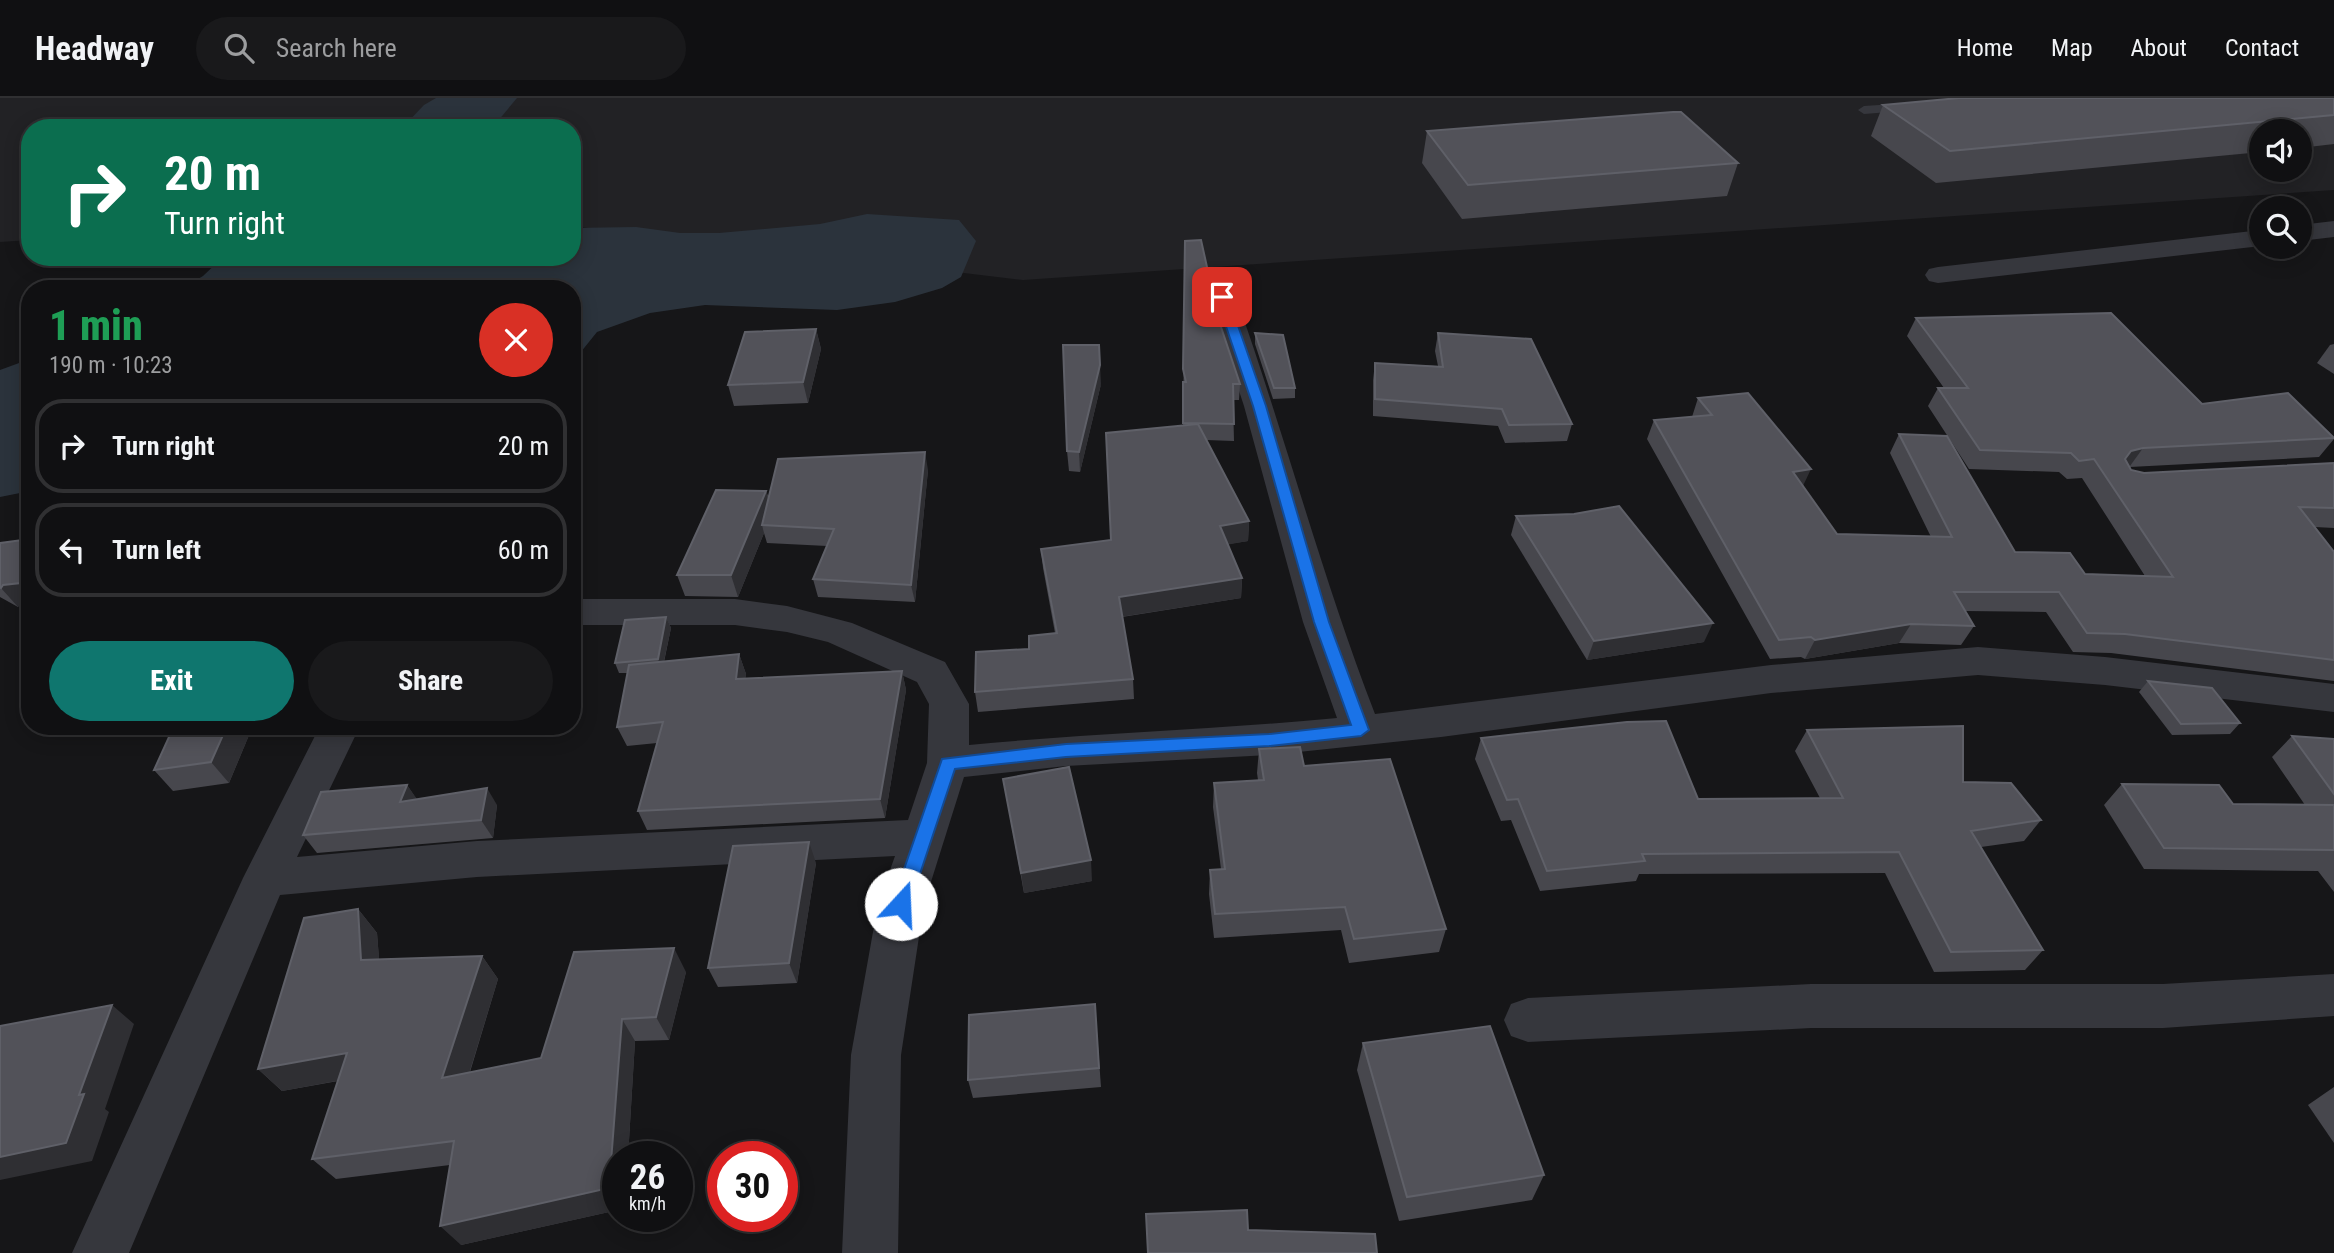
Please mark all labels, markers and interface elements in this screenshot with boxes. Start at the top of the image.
search box [196,17,686,80]
text: Headway [35,29,154,68]
icon: search [220,29,258,67]
text: Search here [276,33,397,63]
text: Home [1957,34,2013,62]
text: Map [2051,34,2093,62]
text: About [2131,34,2187,62]
text: Contact [2225,34,2299,62]
map controls [2249,119,2312,259]
button: sound [2249,119,2312,182]
text: 20 m [164,145,261,202]
icon: right [49,147,140,238]
button: search [2249,196,2312,259]
text: Turn right [164,204,285,242]
pin [1192,267,1252,327]
icon: arrive [1203,278,1241,316]
text: 1 min [49,301,143,350]
button: close [479,303,553,377]
text: 190 m · 10:23 [49,352,173,379]
icon: right [53,427,91,465]
text: Turn right [112,431,214,461]
text: 20 m [498,431,549,461]
icon: left [53,531,91,569]
text: Turn left [112,535,201,565]
text: 60 m [498,535,549,565]
button: Exit [49,641,294,721]
button: Share [308,641,553,721]
position arrow [864,867,938,941]
speed limit sign: 30 [707,1141,798,1232]
text: 26 [630,1157,665,1198]
text: km/h [629,1193,666,1214]

